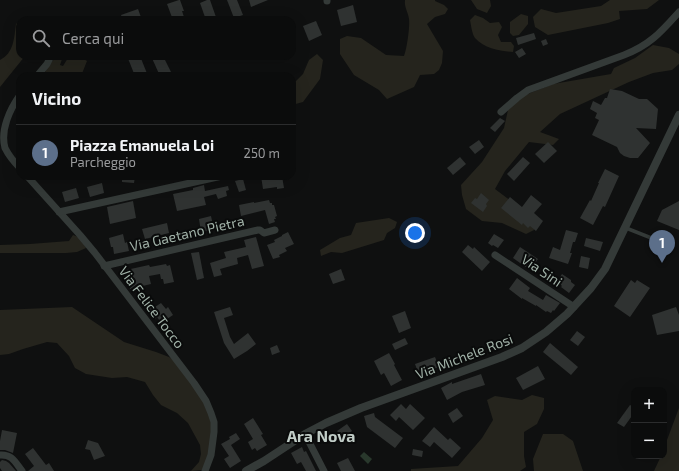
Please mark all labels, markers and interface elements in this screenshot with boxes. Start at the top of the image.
search box [16,16,296,60]
icon: search [30,27,52,49]
text: Cerca qui [62,29,124,47]
text: Vicino [32,88,81,108]
text: Piazza Emanuela Loi [70,136,214,154]
text: 1 [42,145,48,161]
text: 250 m [244,145,280,161]
text: Parcheggio [70,154,136,170]
street label: Via Gaetano Pietra [128,212,246,254]
your location [405,223,425,243]
pin: 1 [649,230,675,263]
street label: Via Sini [518,250,566,290]
street label: Via Felice Tocco [116,263,188,351]
street label: Via Michele Rosi [413,330,515,382]
map controls [631,387,667,459]
button: + [631,387,667,423]
button: − [631,423,667,459]
district label: Ara Nova [287,426,355,445]

